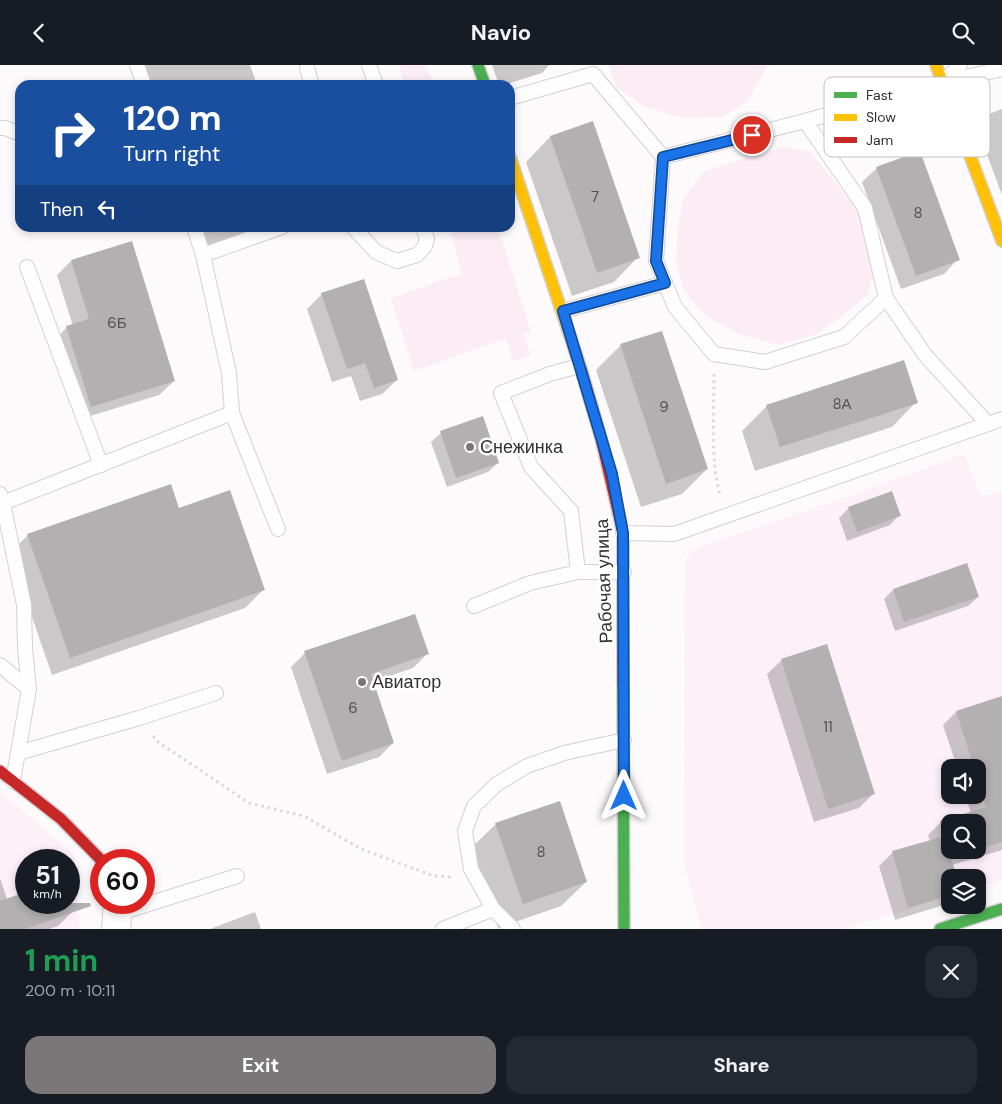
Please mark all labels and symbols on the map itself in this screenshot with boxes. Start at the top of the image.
legend [824,77,990,157]
text: Fast [866,86,893,104]
text: Slow [866,108,896,126]
pin [731,114,773,156]
text: Jam [866,131,893,149]
house number: 7 [591,187,599,207]
house number: 8 [913,203,923,223]
house number: 6Б [107,313,127,333]
house number: 8А [832,394,852,414]
house number: 9 [659,397,669,417]
place label: Снежинка [480,435,564,459]
marker: Снежинка [464,441,476,453]
street label: Рабочая улица [590,517,618,644]
place label: Авиатор [372,670,441,694]
marker: Авиатор [356,676,368,688]
house number: 6 [348,698,358,718]
house number: 11 [823,717,833,737]
position arrow [597,769,649,821]
house number: 8 [536,842,546,862]
speed limit sign: 60 [90,849,155,914]

